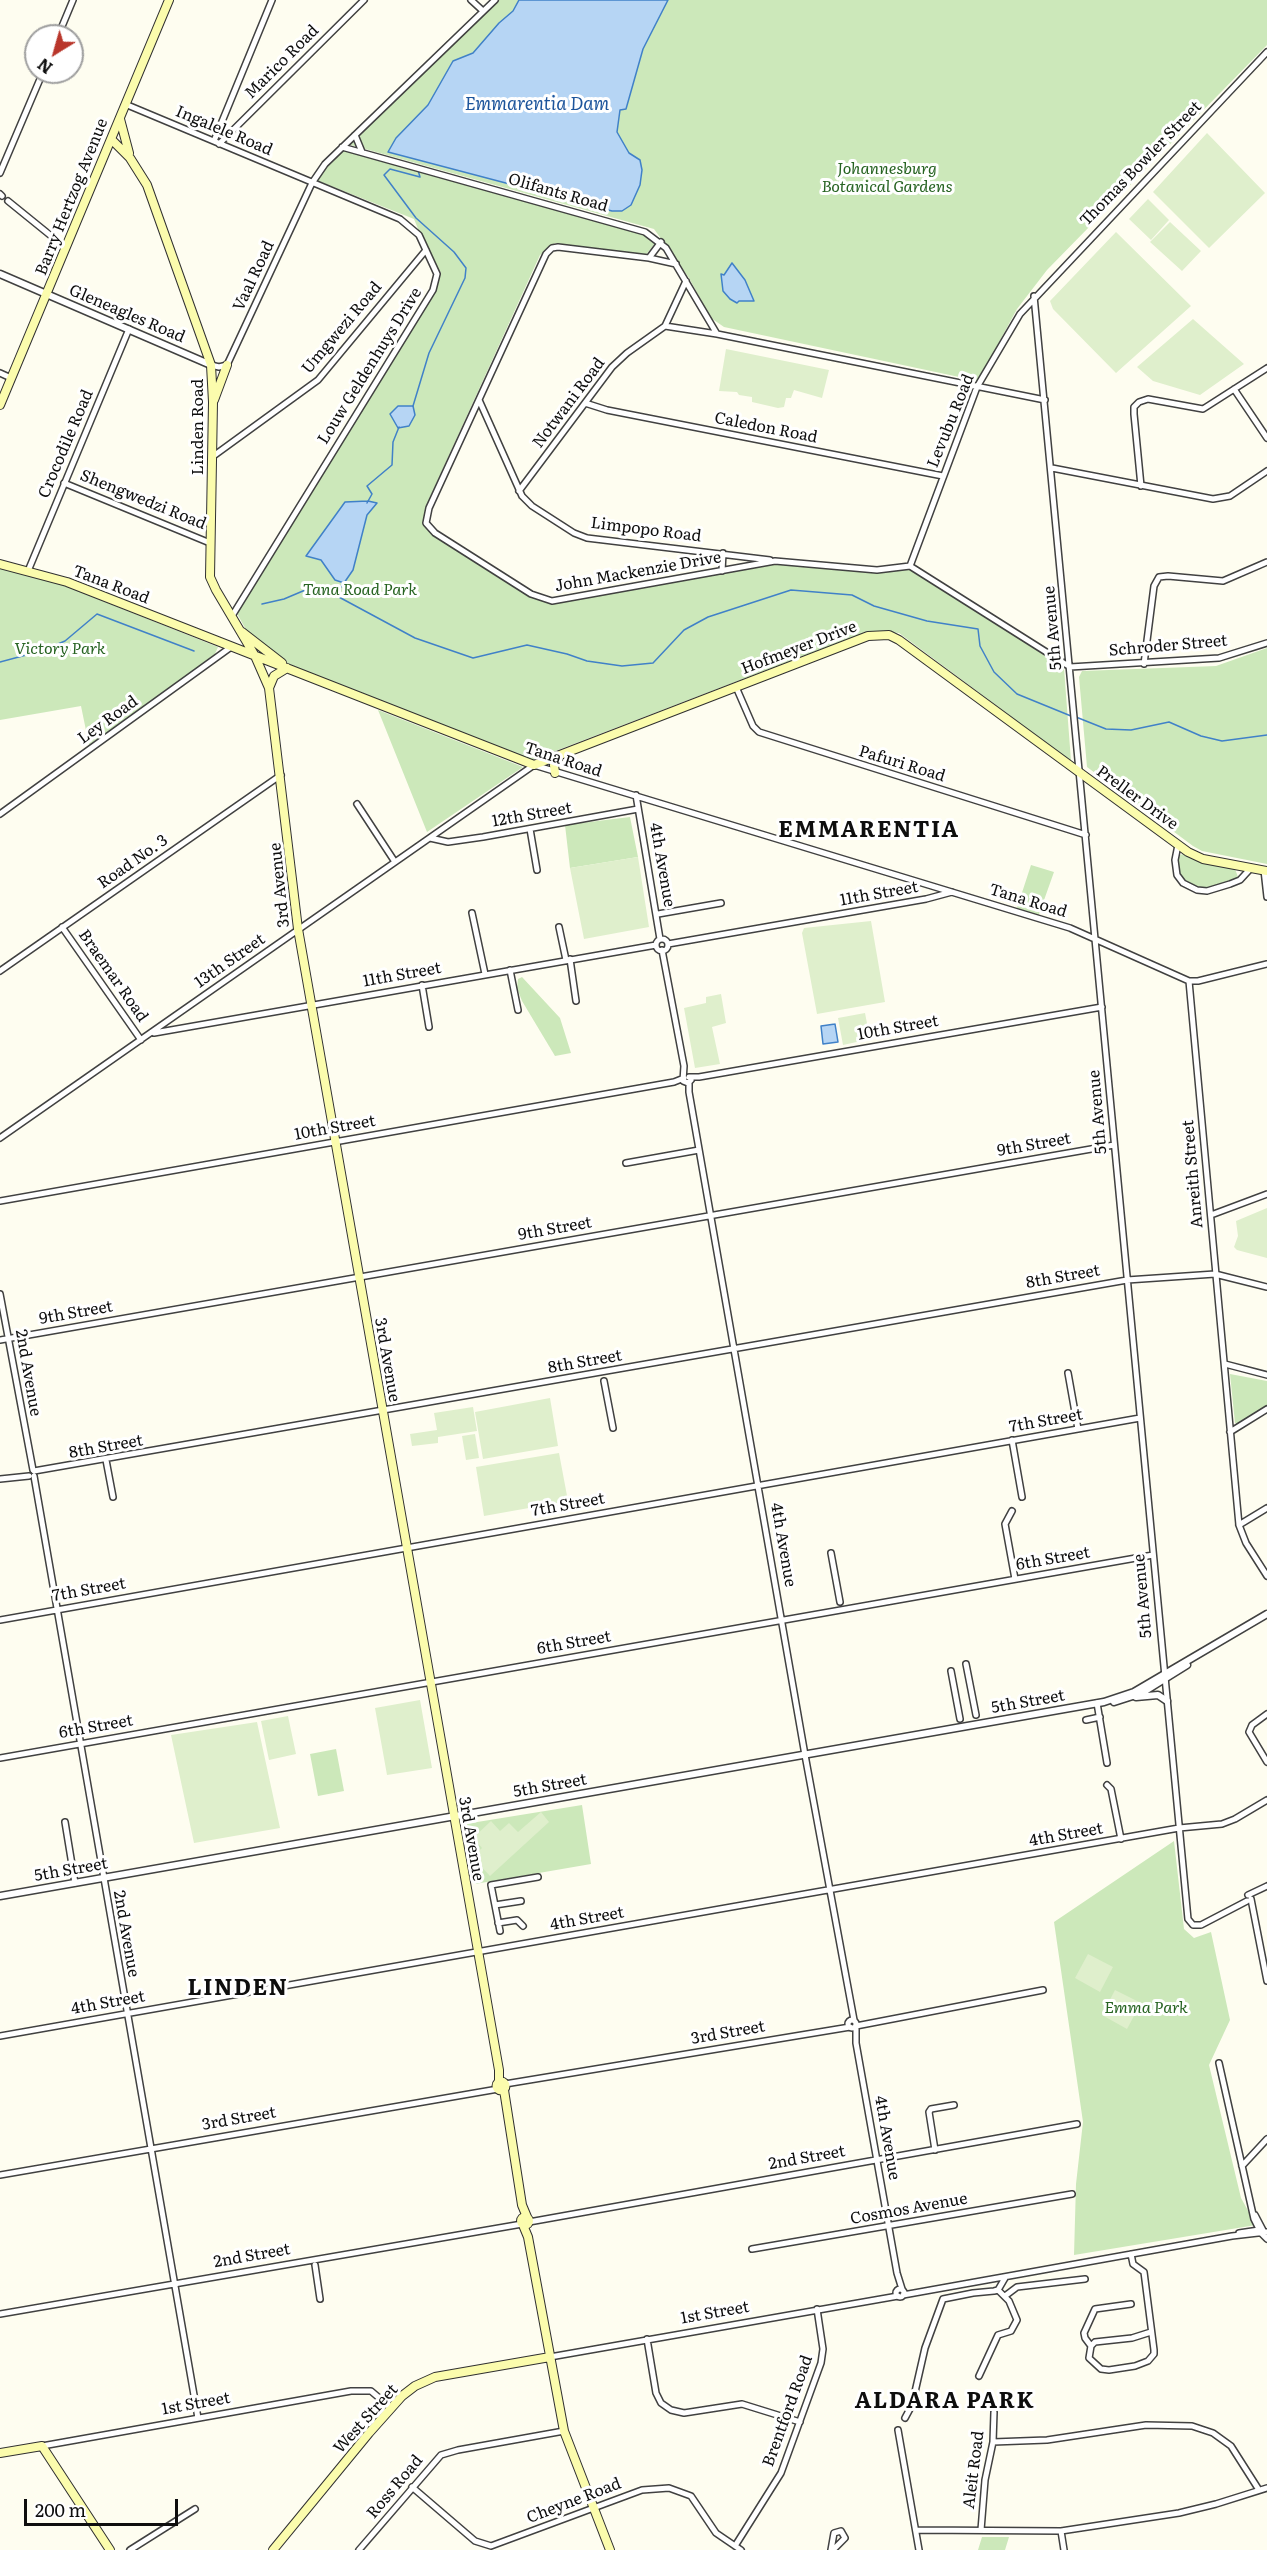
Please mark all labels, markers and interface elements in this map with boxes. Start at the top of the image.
street label: Marico Road [241,21,323,103]
north arrow [24,24,84,84]
text: N [32,53,57,80]
water label: Emmarentia Dam [465,94,609,116]
street label: Thomas Bowler Street [1076,97,1206,231]
street label: Ingalele Road [173,102,275,160]
street label: Barry Hertzog Avenue [32,116,112,278]
park label: Johannesburg Botanical Gardens [821,159,953,197]
street label: Olifants Road [506,170,610,216]
street label: Vaal Road [229,238,279,314]
street label: Umgwezi Road [298,278,386,378]
street label: Gleneagles Road [66,281,188,347]
street label: Louw Geldenhuys Drive [314,284,426,448]
street label: Notwani Road [529,354,609,452]
street label: Levubu Road [923,371,979,471]
street label: Linden Road [188,379,208,475]
street label: Crocodile Road [35,387,97,501]
street label: Caledon Road [713,409,819,447]
street label: Shengwedzi Road [77,466,209,534]
street label: Limpopo Road [590,514,702,546]
street label: John Mackenzie Drive [553,548,723,596]
street label: Tana Road [70,562,152,608]
park label: Tana Road Park [303,580,417,600]
street label: 5th Avenue [1040,585,1066,671]
street label: Hofmeyer Drive [739,617,859,679]
street label: Schroder Street [1108,631,1228,661]
park label: Victory Park [14,639,106,659]
street label: Ley Road [74,692,142,748]
street label: Tana Road [522,738,604,782]
street label: Pafuri Road [856,742,948,786]
street label: Preller Drive [1092,762,1182,834]
street label: 12th Street [491,799,573,831]
district label: EMMARENTIA [778,818,960,844]
street label: 4th Avenue [645,821,679,909]
street label: Road No. 3 [94,831,172,893]
street label: 3rd Avenue [266,842,294,928]
street label: 11th Street [838,878,920,910]
street label: Tana Road [987,880,1069,922]
street label: Braemar Road [74,926,152,1026]
street label: 13th Street [191,930,269,992]
street label: 11th Street [361,959,443,991]
street label: 10th Street [856,1011,940,1045]
street label: 5th Avenue [1085,1069,1111,1155]
street label: 10th Street [293,1111,377,1145]
street label: Anreith Street [1179,1119,1207,1229]
street label: 9th Street [996,1129,1072,1161]
street label: 9th Street [517,1213,593,1245]
street label: 8th Street [1024,1261,1102,1293]
street label: 9th Street [38,1297,114,1329]
street label: 3rd Avenue [370,1316,404,1404]
street label: 2nd Avenue [11,1328,45,1418]
street label: 8th Street [546,1346,624,1378]
street label: 7th Street [1008,1405,1084,1437]
street label: 8th Street [67,1431,145,1463]
street label: 7th Street [530,1489,606,1521]
street label: 4th Avenue [766,1501,800,1589]
street label: 6th Street [1015,1543,1091,1575]
street label: 5th Avenue [1130,1553,1156,1639]
street label: 7th Street [51,1574,127,1606]
street label: 6th Street [536,1627,612,1659]
street label: 5th Street [990,1686,1066,1718]
street label: 6th Street [58,1711,134,1743]
street label: 5th Street [512,1770,588,1802]
street label: 3rd Avenue [454,1795,488,1883]
street label: 4th Street [1027,1819,1105,1851]
street label: 5th Street [33,1854,109,1886]
street label: 2nd Avenue [109,1889,143,1979]
street label: 4th Street [548,1903,626,1935]
district label: LINDEN [187,1976,289,2002]
street label: 4th Street [69,1987,147,2019]
park label: Emma Park [1104,1998,1188,2018]
street label: 3rd Street [689,2017,767,2049]
street label: 4th Avenue [870,2094,904,2182]
street label: 3rd Street [200,2103,278,2135]
street label: 2nd Street [767,2142,847,2174]
street label: Cosmos Avenue [849,2189,969,2229]
street label: 2nd Street [212,2240,292,2272]
street label: 1st Street [679,2298,751,2328]
street label: Brentford Road [759,2353,817,2469]
street label: West Street [330,2380,402,2458]
street label: 1st Street [160,2389,232,2419]
district label: ALDARA PARK [855,2389,1035,2415]
street label: Aleit Road [960,2430,988,2510]
street label: Ross Road [363,2451,427,2523]
street label: Cheyne Road [524,2474,624,2528]
scale bar [27,2487,182,2525]
text: 200 m [35,2496,86,2523]

